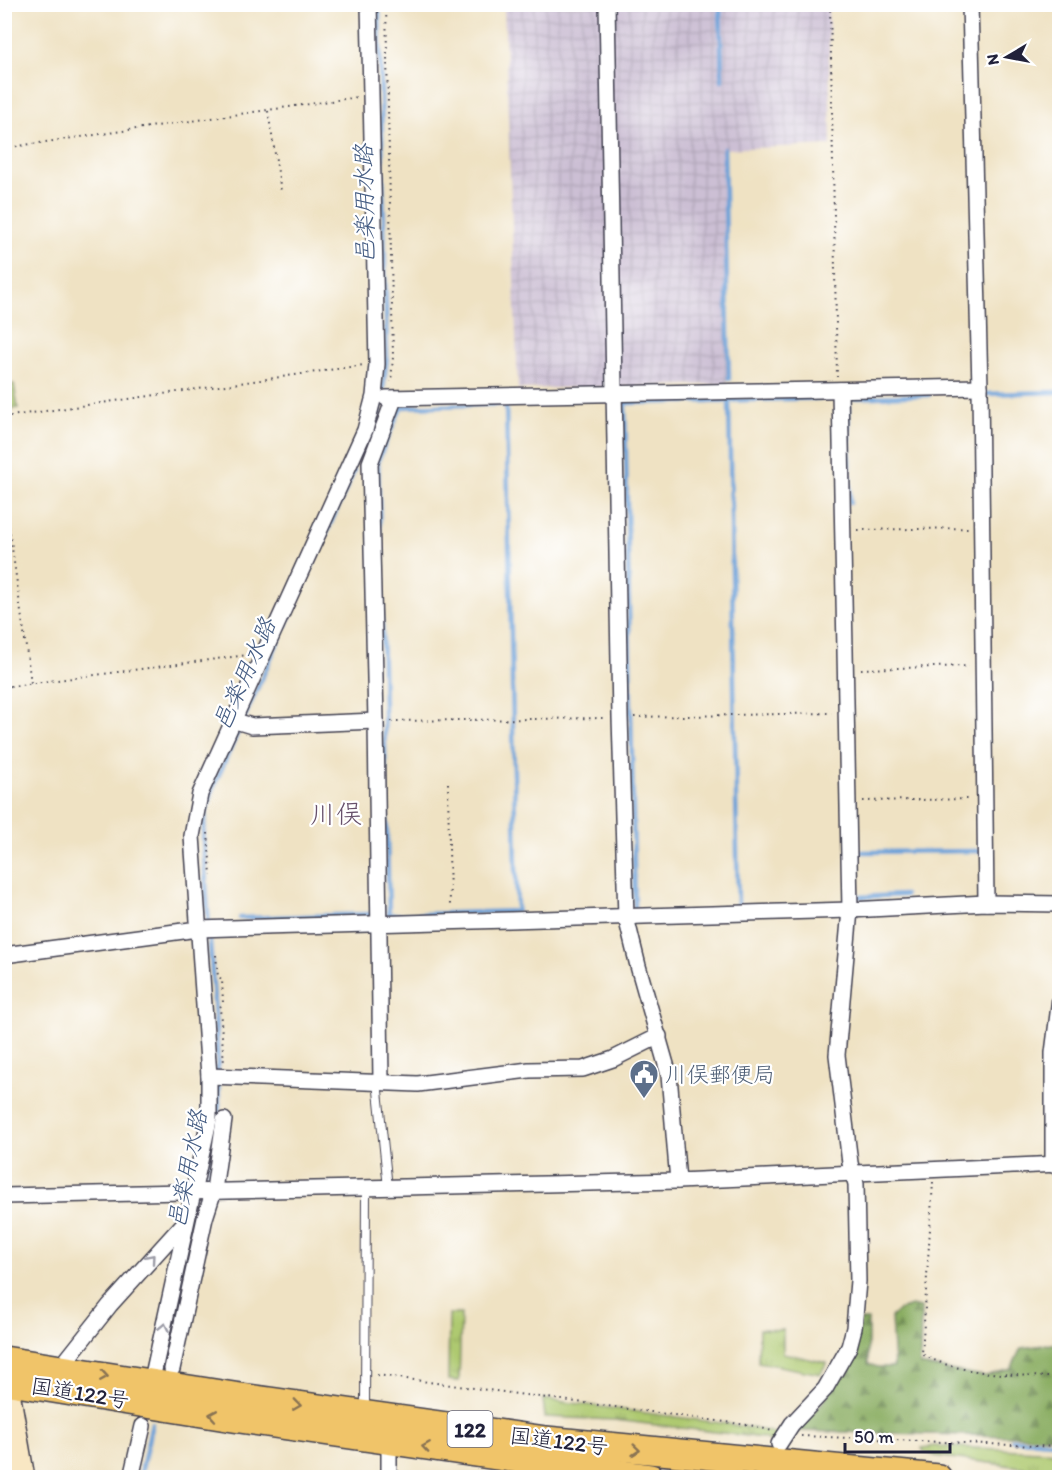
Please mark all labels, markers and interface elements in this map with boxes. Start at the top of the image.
north arrow [977,27,1037,87]
text: N [982,53,1003,66]
water label: 邑楽用水路 [348,142,380,264]
water label: 邑楽用水路 [206,611,282,735]
district label: 川俣 [310,798,362,830]
public building icon: 川俣郵便局 [628,1058,660,1100]
place label: 川俣郵便局 [665,1061,775,1088]
water label: 邑楽用水路 [161,1105,213,1231]
one-way arrow [144,1255,155,1265]
one-way arrow [157,1322,170,1332]
one-way arrow [99,1370,108,1382]
street label: 国道122号 [29,1372,131,1414]
one-way arrow [292,1399,301,1411]
one-way arrow [208,1409,218,1422]
road number: 122 [448,1411,492,1447]
scale bar [845,1416,950,1454]
street label: 国道122号 [508,1422,610,1460]
text: 50 m [854,1426,894,1448]
one-way arrow [422,1441,431,1453]
one-way arrow [631,1443,640,1456]

